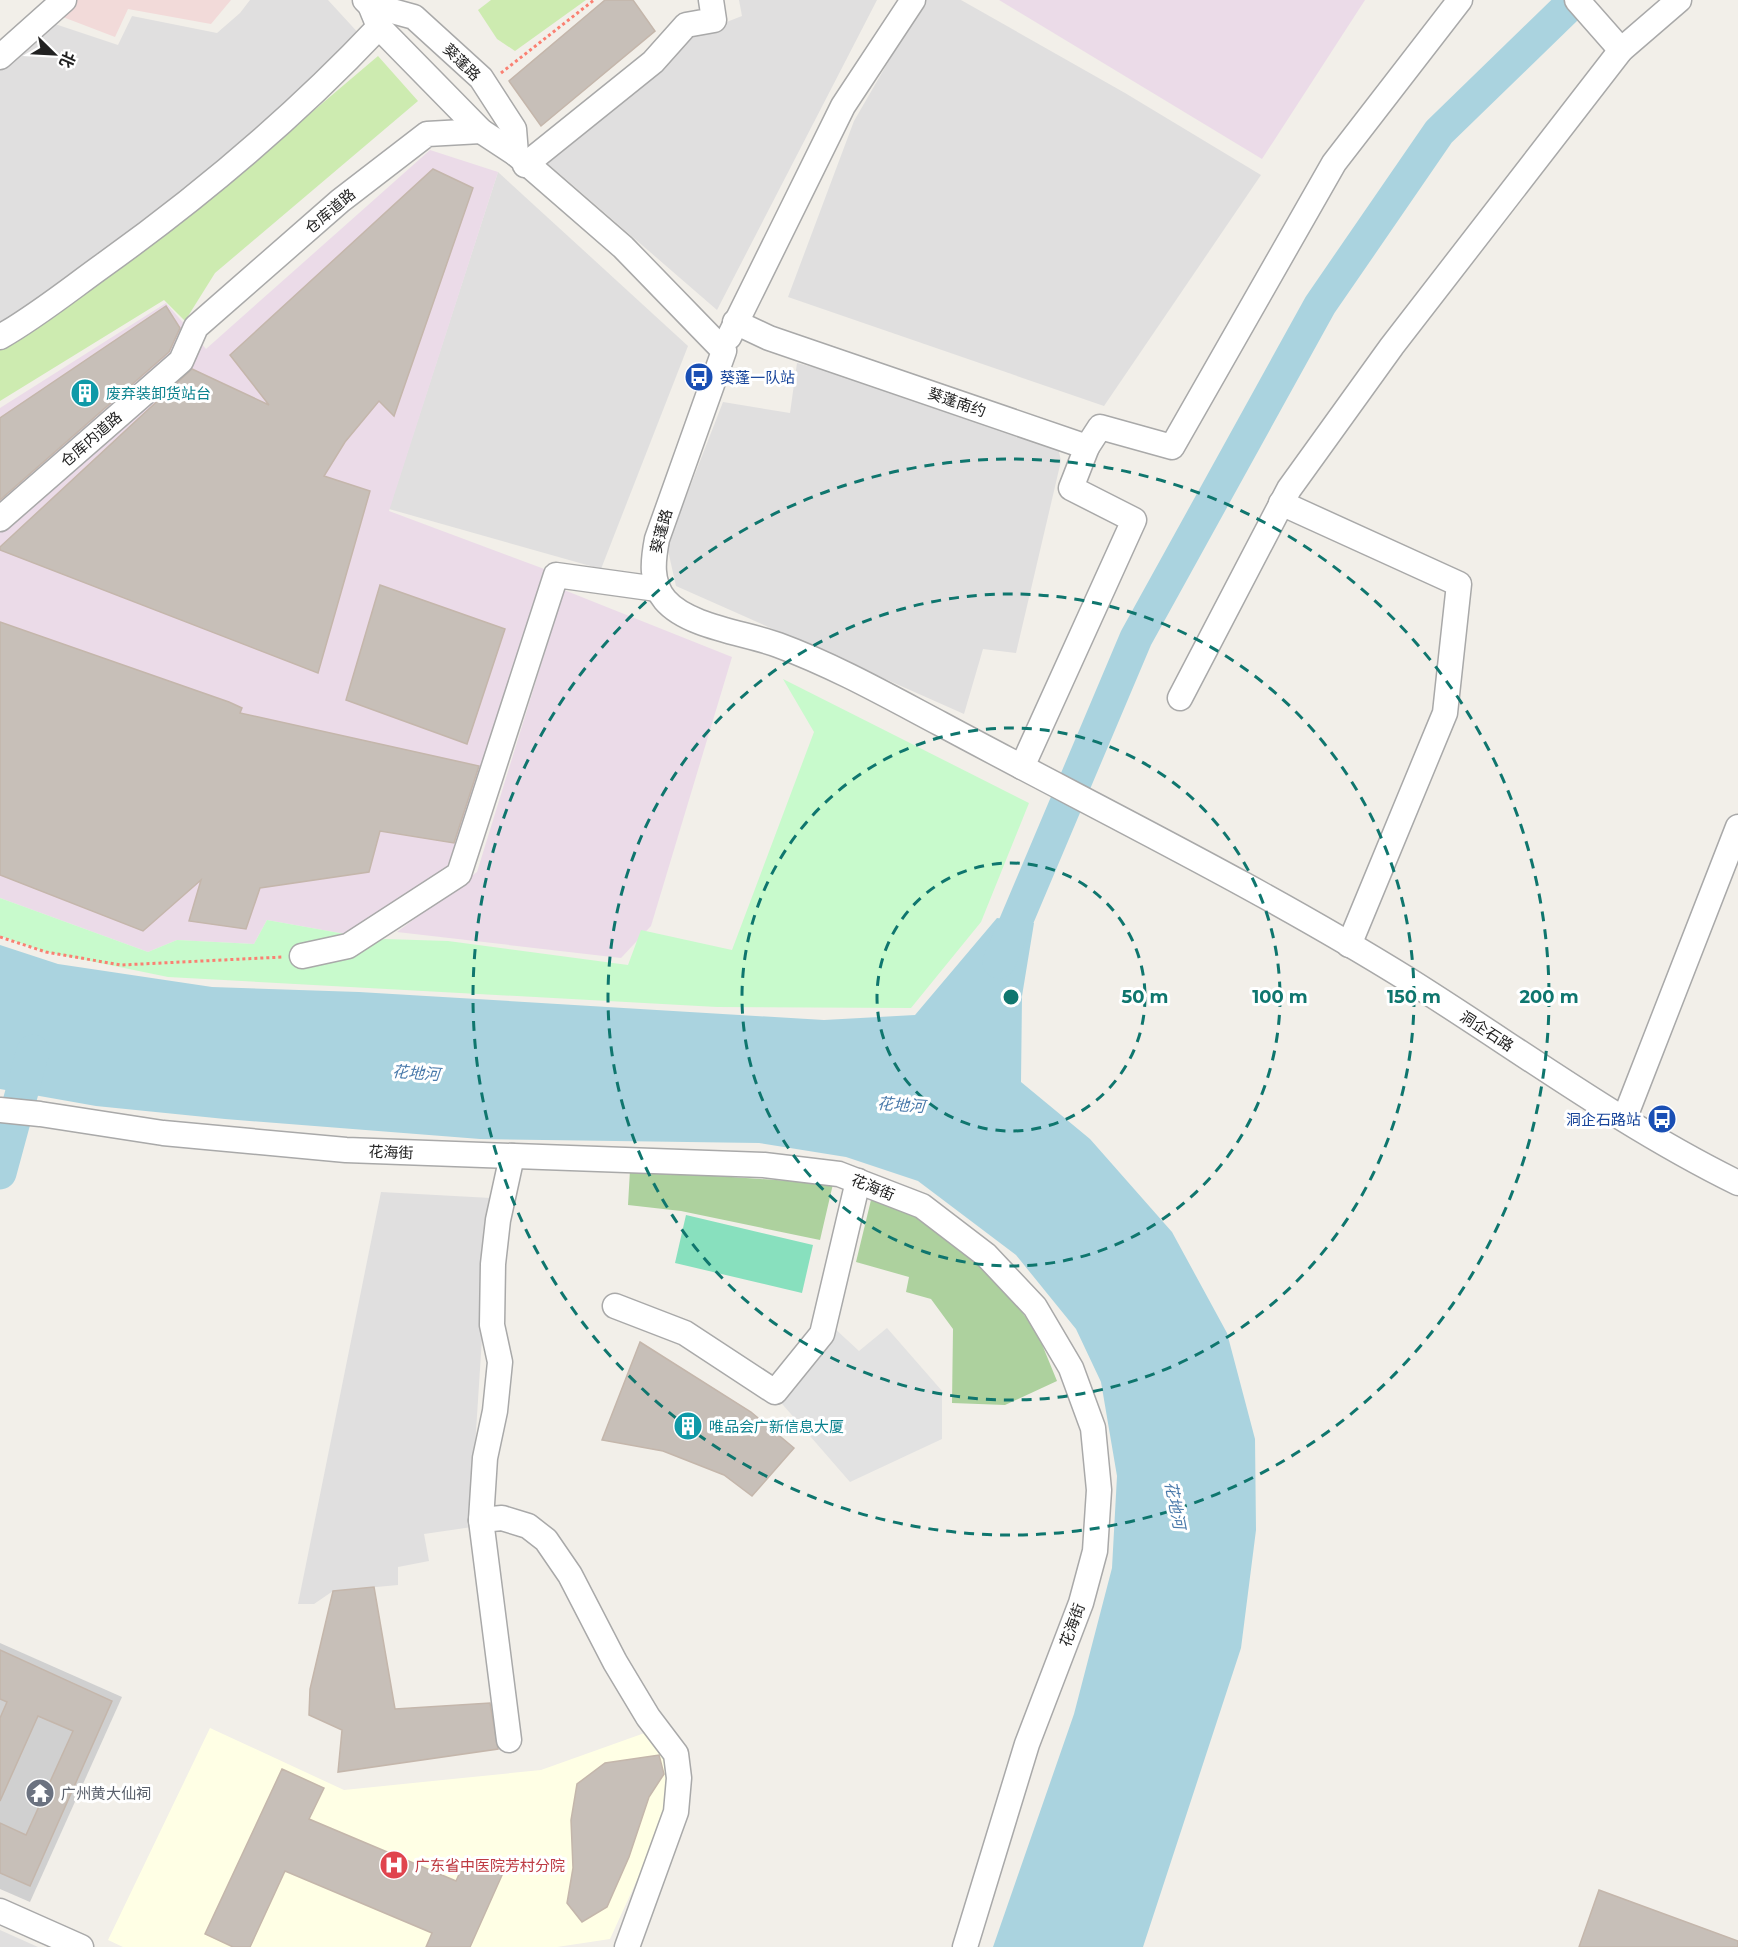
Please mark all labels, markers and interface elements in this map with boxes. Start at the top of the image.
north arrow [24,24,84,84]
street label: 葵蓬路 [439,40,485,84]
text: 北 [55,49,79,71]
street label: 仓库道路 [301,184,359,238]
bus stop icon: 葵蓬一队站 [683,361,715,393]
place label: 葵蓬一队站 [720,368,795,387]
building icon: 废弃装卸货站台 [69,377,101,409]
street label: 葵蓬南约 [926,383,988,421]
place label: 废弃装卸货站台 [106,384,211,403]
street label: 仓库内道路 [56,407,126,471]
street label: 葵蓬路 [646,507,676,555]
text: 50 m [1122,986,1168,1008]
text: 100 m [1252,986,1308,1008]
text: 150 m [1387,986,1441,1008]
text: 200 m [1519,986,1579,1008]
centre of rings [1001,987,1021,1007]
street label: 洞企石路 [1457,1007,1517,1055]
water label: 花地河 [391,1062,444,1084]
water label: 花地河 [876,1094,929,1116]
bus stop icon: 洞企石路站 [1646,1103,1678,1135]
place label: 洞企石路站 [1566,1110,1641,1129]
street label: 花海街 [368,1142,414,1162]
street label: 花海街 [849,1170,897,1204]
building icon: 唯品会广新信息大厦 [672,1410,704,1442]
place label: 唯品会广新信息大厦 [709,1417,844,1436]
water label: 花地河 [1161,1480,1189,1533]
street label: 花海街 [1055,1601,1089,1649]
temple icon: 广州黄大仙祠 [24,1777,56,1809]
place label: 广州黄大仙祠 [61,1784,151,1803]
hospital icon: 广东省中医院芳村分院 [378,1849,410,1881]
place label: 广东省中医院芳村分院 [415,1856,565,1875]

